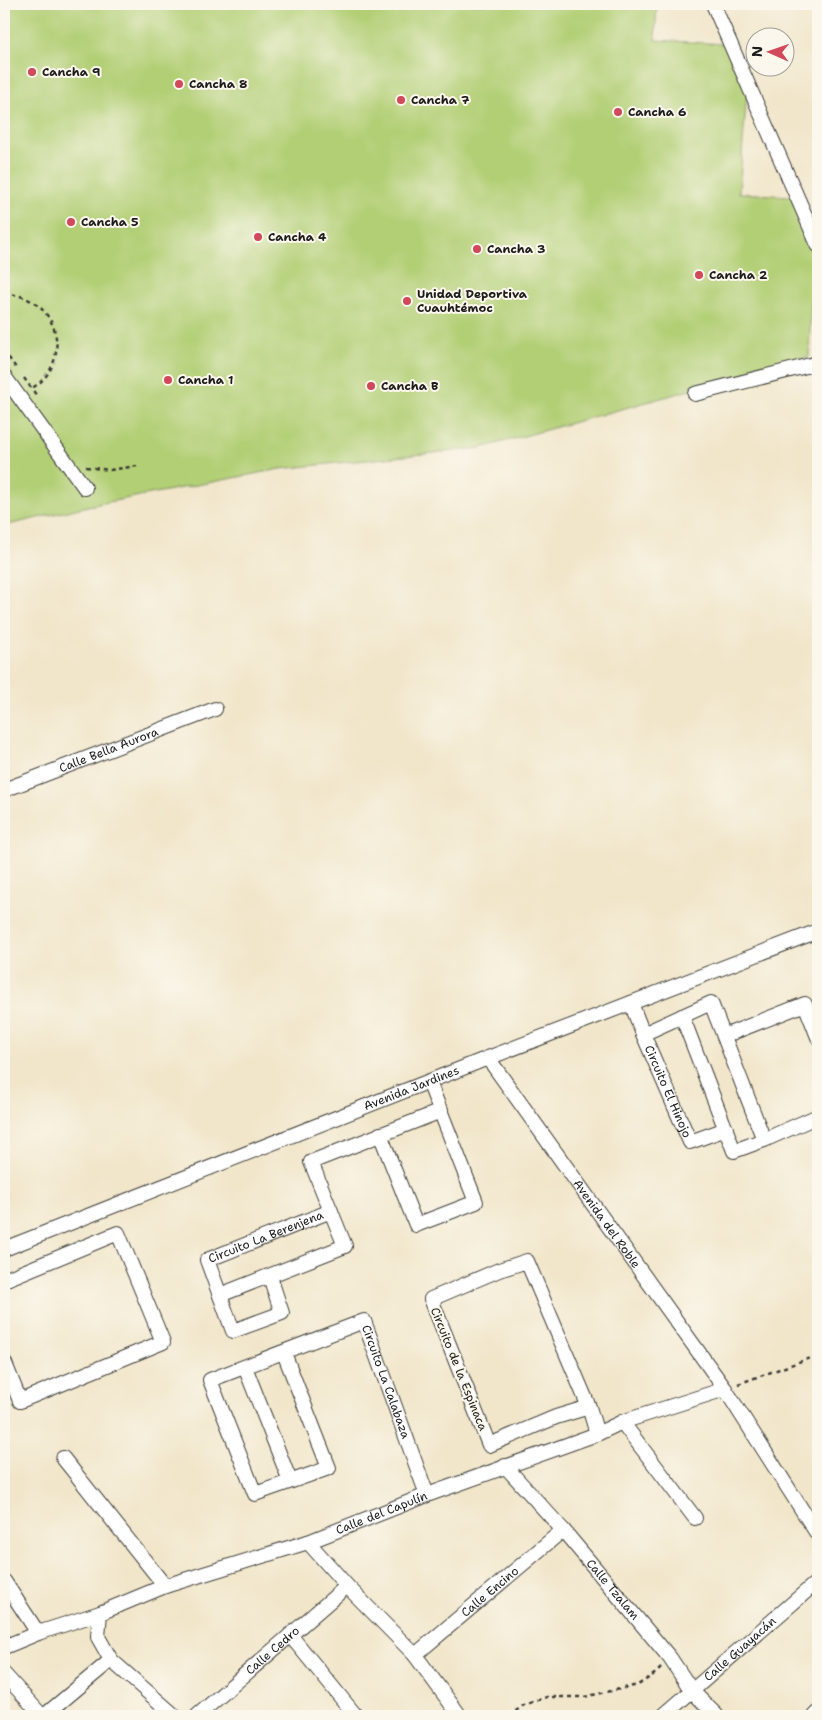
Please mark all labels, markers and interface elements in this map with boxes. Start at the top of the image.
north arrow [744,28,794,78]
text: N [748,46,766,57]
place label: Cancha 9 [42,64,100,80]
marker: Cancha 9 [26,66,38,78]
place label: Cancha 8 [189,76,247,92]
marker: Cancha 8 [173,78,185,90]
place label: Cancha 7 [411,92,470,108]
marker: Cancha 7 [395,94,407,106]
place label: Cancha 6 [628,104,686,120]
marker: Cancha 6 [612,106,624,118]
place label: Cancha 5 [81,214,139,230]
marker: Cancha 5 [65,216,77,228]
place label: Cancha 4 [268,229,327,245]
marker: Cancha 4 [252,231,264,243]
place label: Cancha 3 [487,241,545,257]
marker: Cancha 3 [471,243,483,255]
place label: Cancha 2 [709,267,768,283]
marker: Cancha 2 [693,269,705,281]
place label: Unidad Deportiva Cuauhtémoc [417,286,528,316]
marker: Unidad Deportiva Cuauhtémoc [401,295,413,307]
place label: Cancha 1 [178,372,234,388]
marker: Cancha 1 [162,374,174,386]
place label: Cancha B [381,378,439,394]
marker: Cancha B [365,380,377,392]
street label: Calle Bella Aurora [57,723,161,776]
street label: Circuito El Hinojo [641,1043,695,1140]
street label: Avenida Jardines [361,1062,462,1114]
street label: Avenida del Roble [570,1176,644,1272]
street label: Circuito La Berenjena [206,1207,326,1267]
street label: Circuito de la Espinaca [427,1305,491,1434]
street label: Circuito La Calabaza [358,1323,414,1441]
street label: Calle del Capulín [333,1488,430,1538]
street label: Calle Tzalam [583,1556,643,1623]
street label: Calle Encino [458,1563,522,1621]
street label: Calle Guayacán [700,1613,779,1685]
street label: Calle Cedro [242,1623,303,1678]

